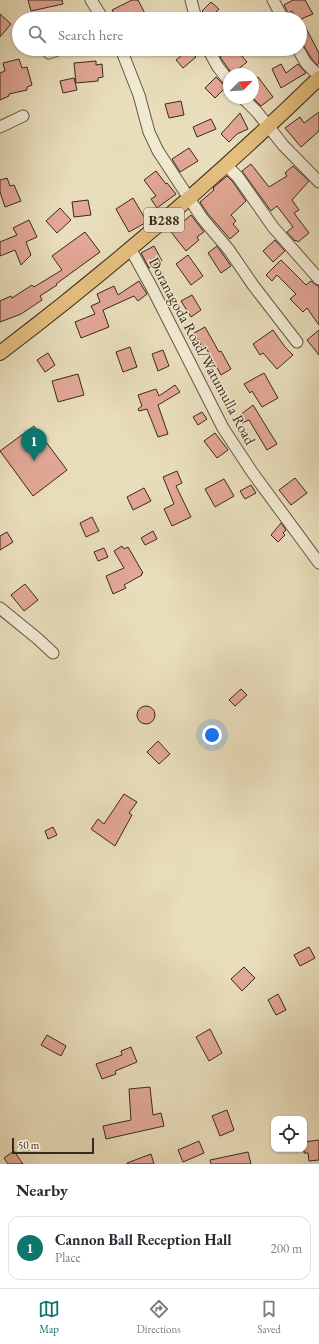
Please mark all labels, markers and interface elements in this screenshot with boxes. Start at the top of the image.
search box [12,12,307,56]
icon: search [26,23,48,45]
text: Search here [58,25,123,44]
north arrow [223,68,259,104]
road number: B288 [144,208,184,232]
street label: Doranagoda Road/Watumulla Road [145,254,260,448]
pin: 1 [21,428,47,461]
your location [202,725,222,745]
map controls [271,1116,307,1152]
button: locate [271,1116,307,1152]
scale bar [12,1136,94,1155]
text: 50 m [18,1138,39,1152]
text: Nearby [16,1179,68,1201]
text: Cannon Ball Reception Hall [55,1230,232,1249]
text: 1 [27,1240,33,1257]
text: 200 m [271,1240,302,1257]
text: Place [55,1249,81,1266]
tab: Map [38,1298,60,1336]
tab: Directions [137,1298,181,1336]
tab: Saved [257,1298,281,1336]

